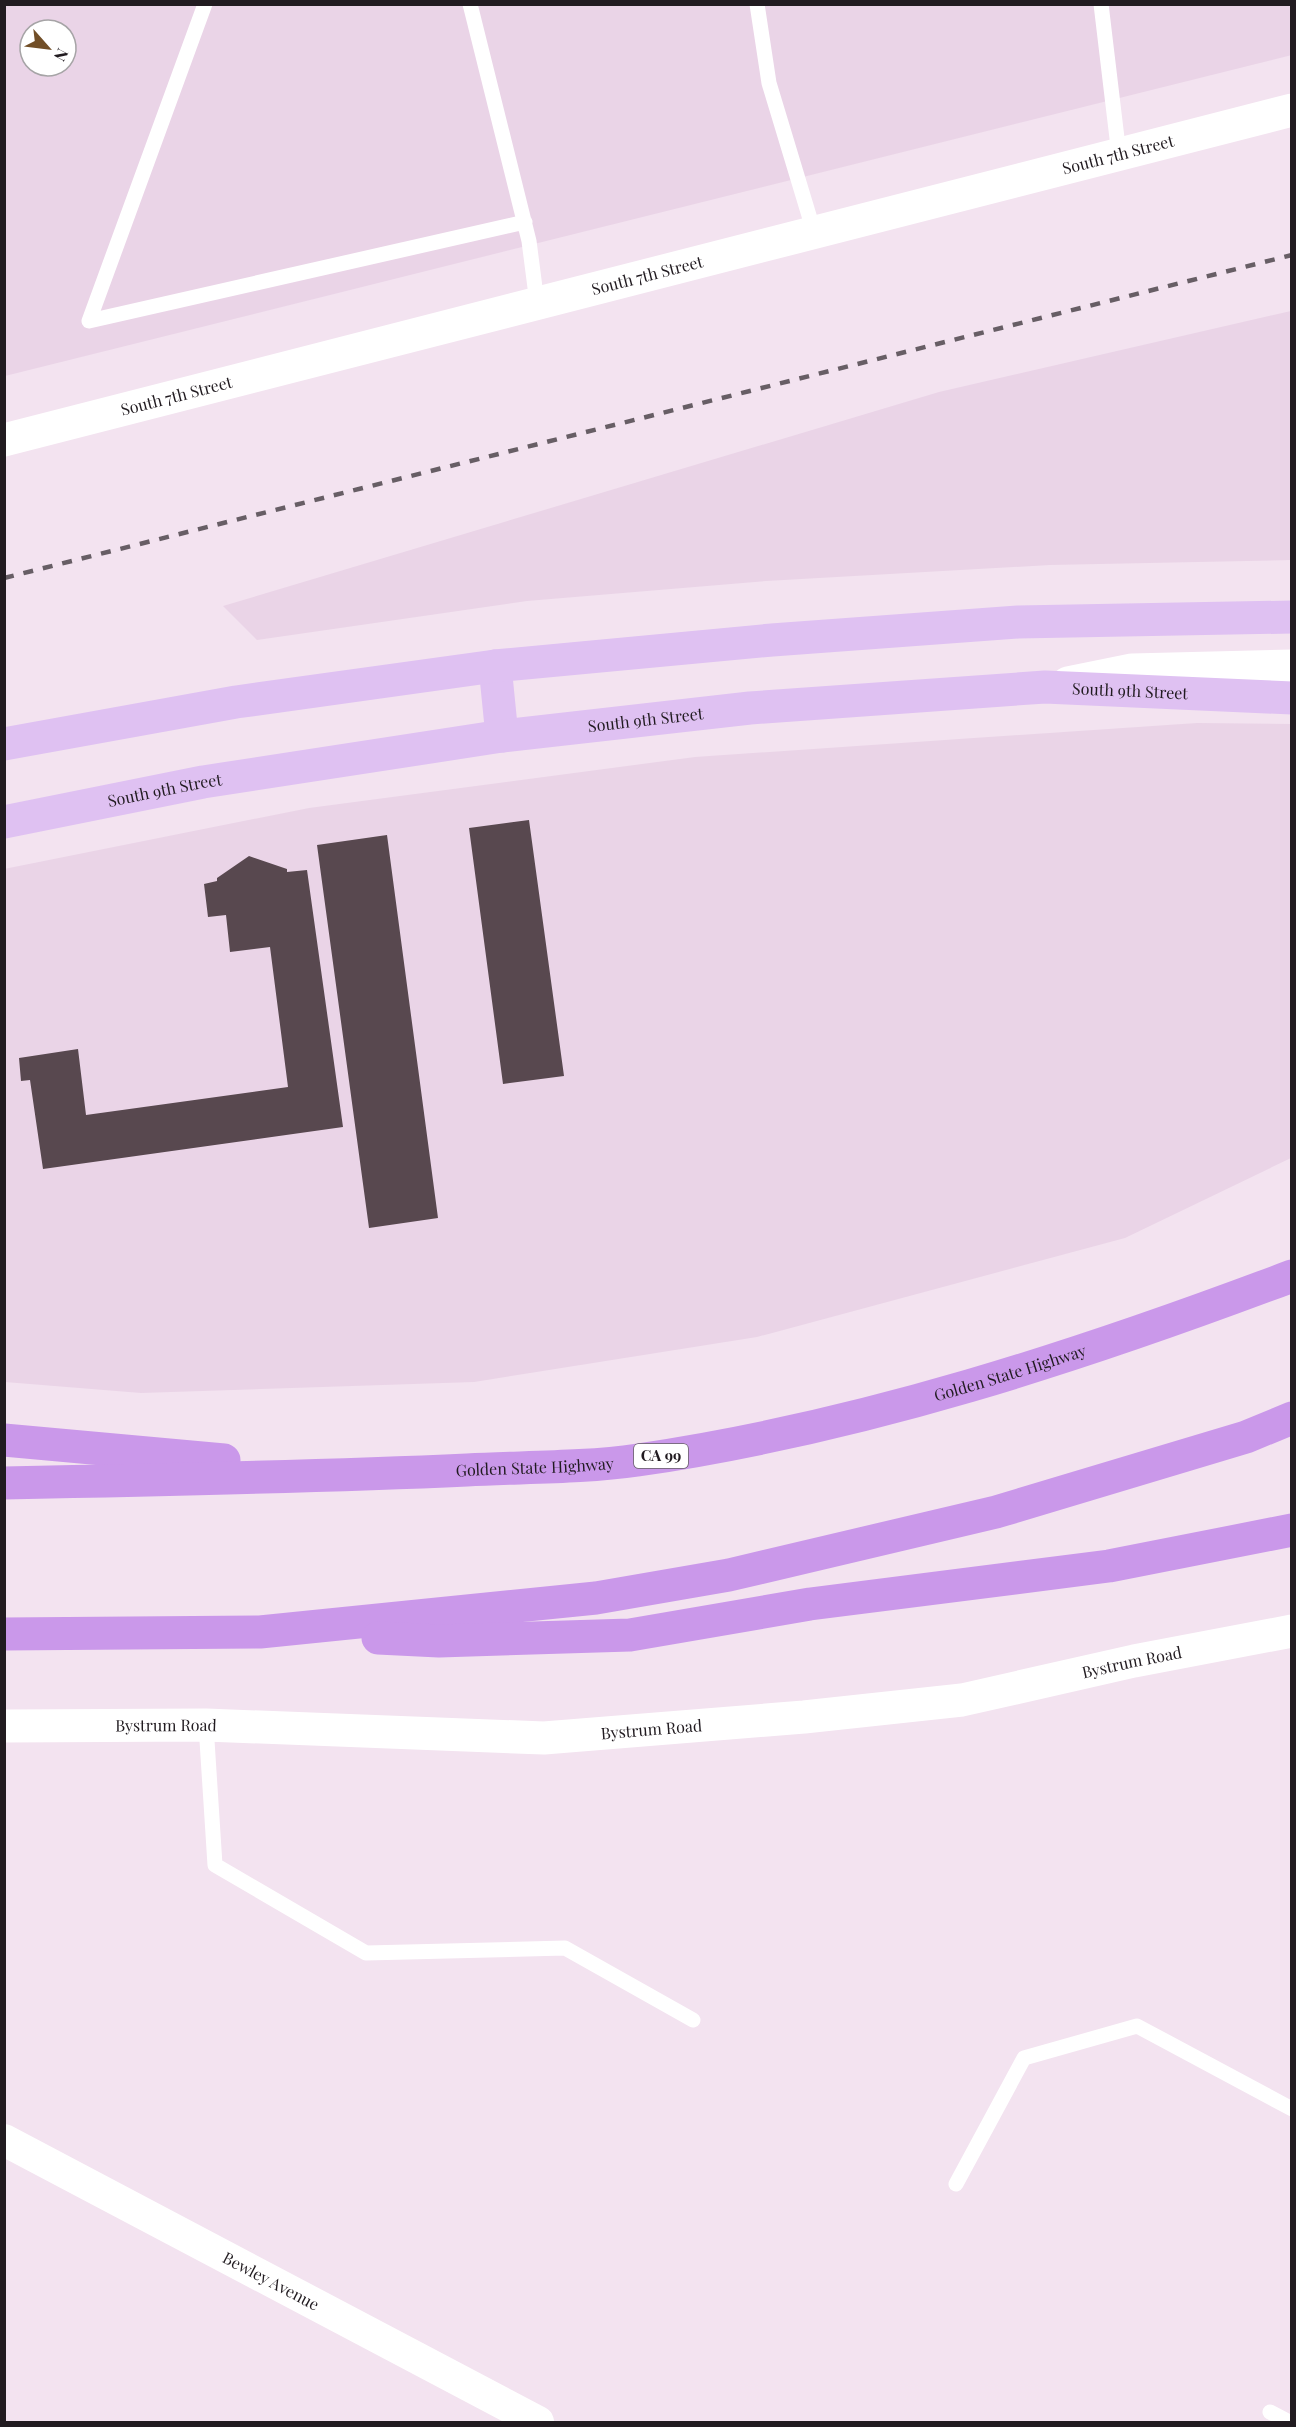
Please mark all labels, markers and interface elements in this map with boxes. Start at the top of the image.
north arrow [18,18,78,78]
text: N [49,45,74,66]
street label: South 7th Street [1060,130,1176,178]
street label: South 7th Street [589,250,705,299]
street label: South 7th Street [118,371,235,420]
street label: South 9th Street [1072,677,1189,703]
street label: South 9th Street [587,702,705,736]
street label: South 9th Street [106,768,224,811]
street label: Golden State Highway [931,1339,1089,1405]
road number: CA 99 [634,1444,688,1468]
street label: Golden State Highway [455,1452,615,1480]
street label: Bystrum Road [1080,1641,1183,1683]
street label: Bystrum Road [115,1714,217,1735]
street label: Bystrum Road [600,1714,703,1743]
street label: Bewley Avenue [219,2246,323,2315]

